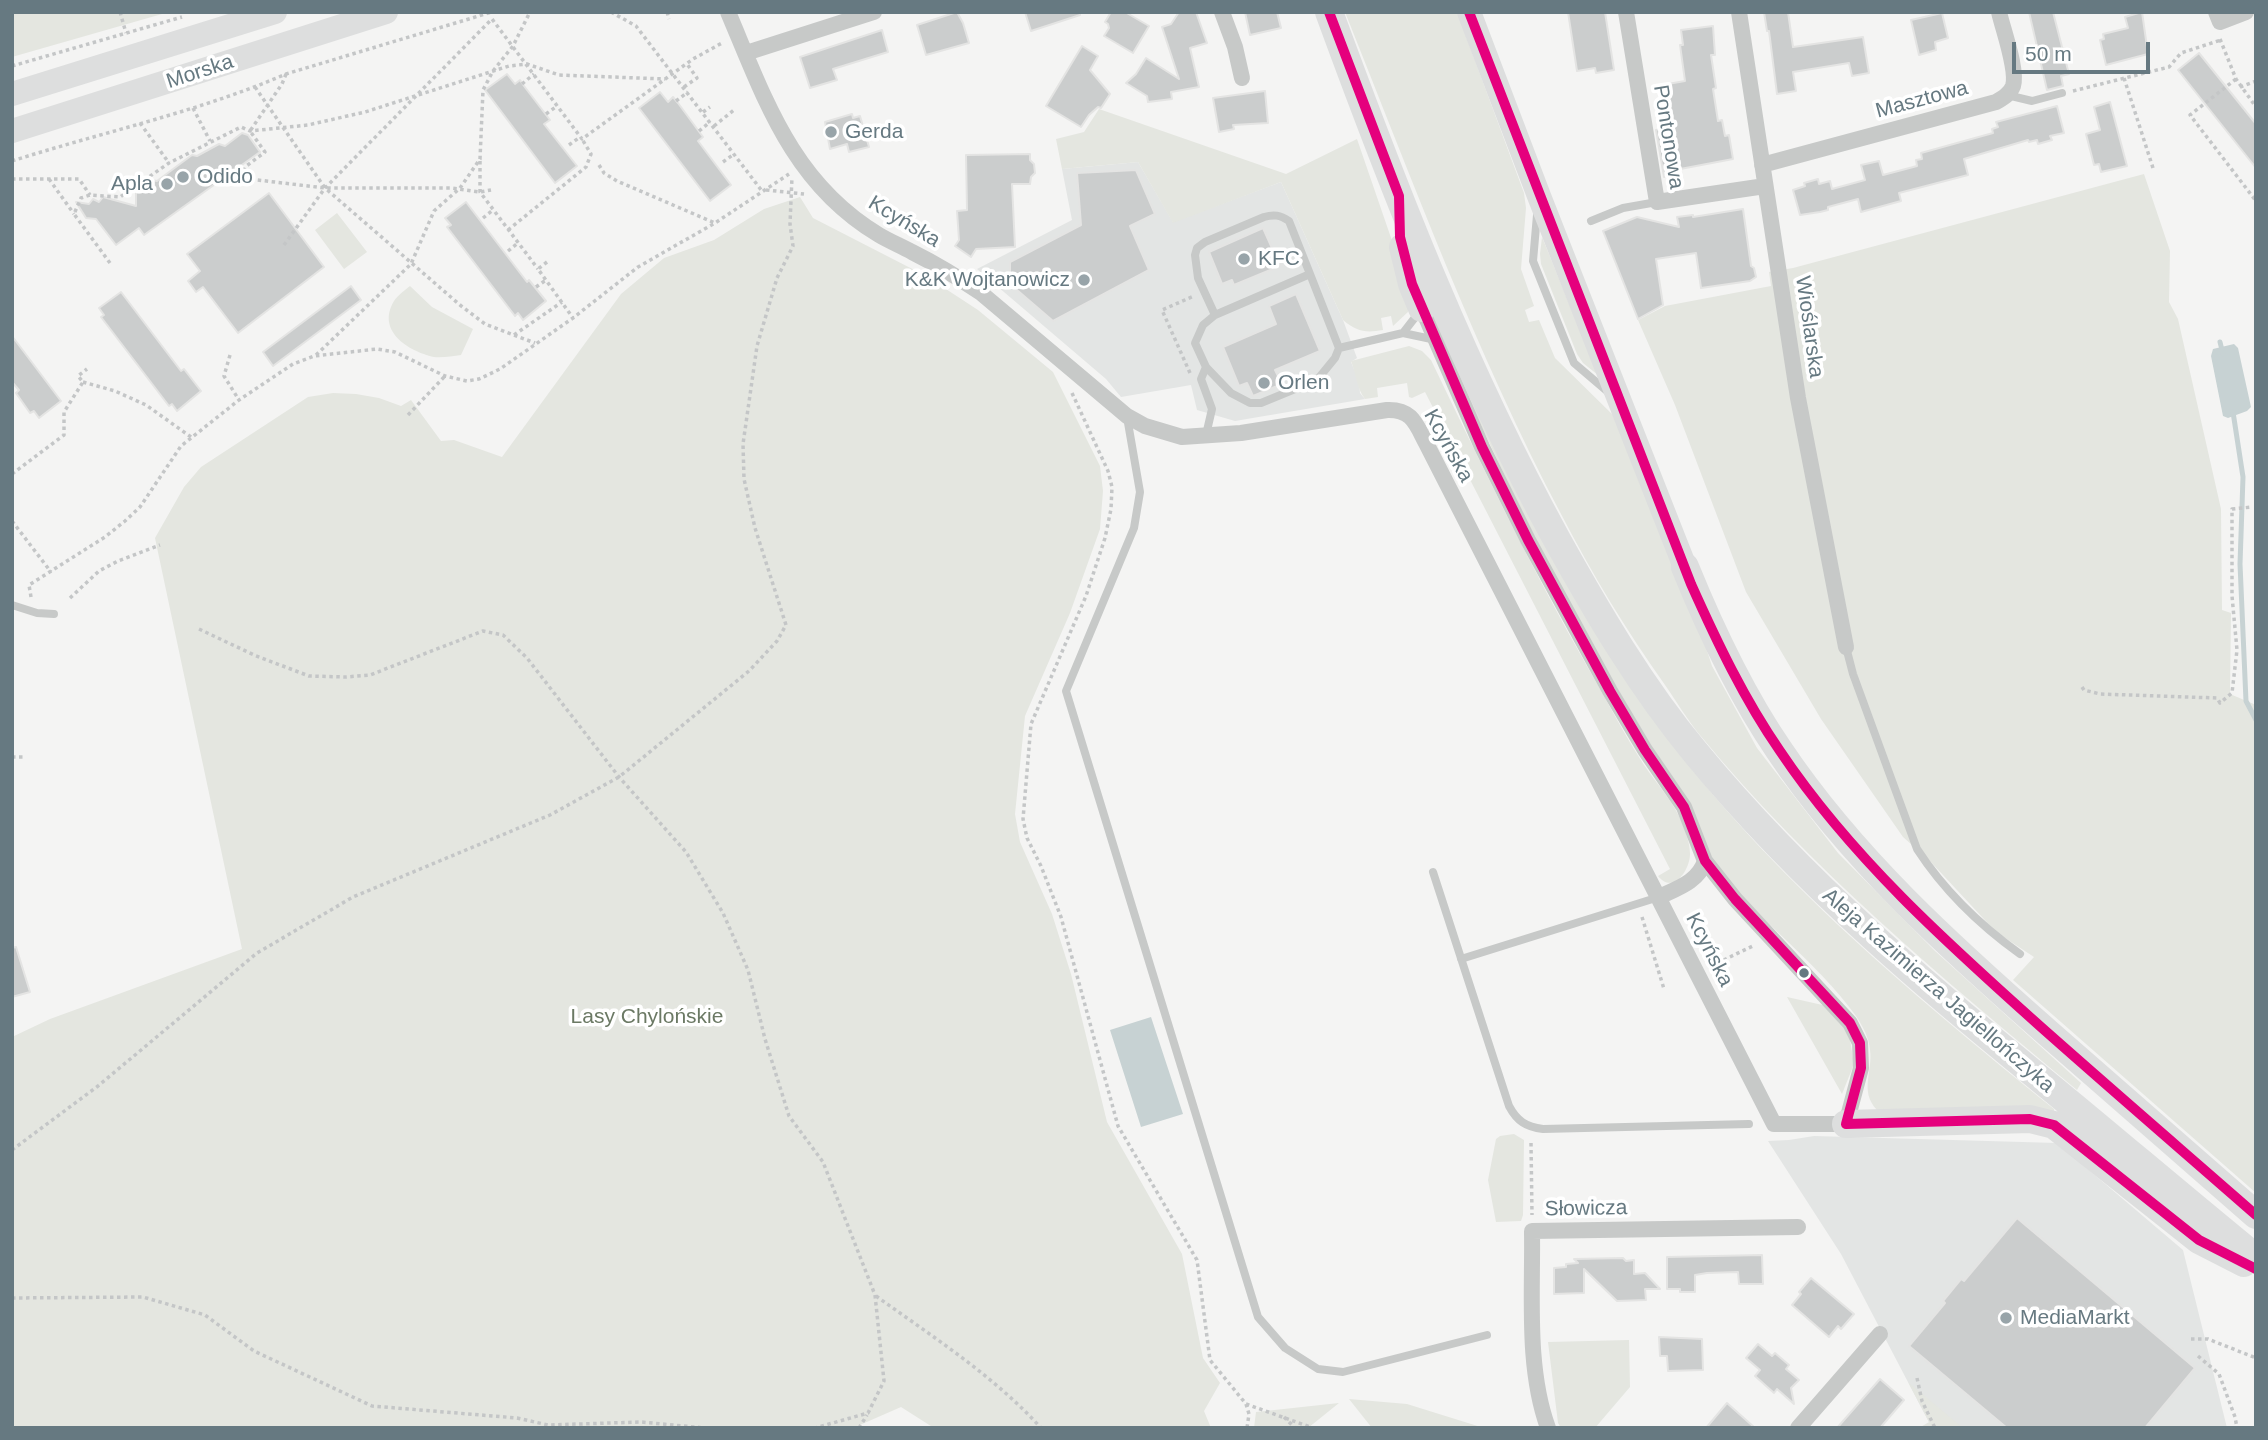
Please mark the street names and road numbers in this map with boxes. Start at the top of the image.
street label: Morska [163,49,237,95]
street label: Masztowa [1873,76,1971,124]
street label: Pontonowa [1647,83,1689,191]
street label: Kcyńska [863,191,945,253]
street label: Wioślarska [1789,274,1829,380]
street label: Kcyńska [1418,405,1478,487]
street label: Aleja Kazimierza Jagiellończyka [1817,883,2059,1099]
street label: Kcyńska [1680,909,1738,991]
street label: Słowicza [1544,1196,1628,1222]

